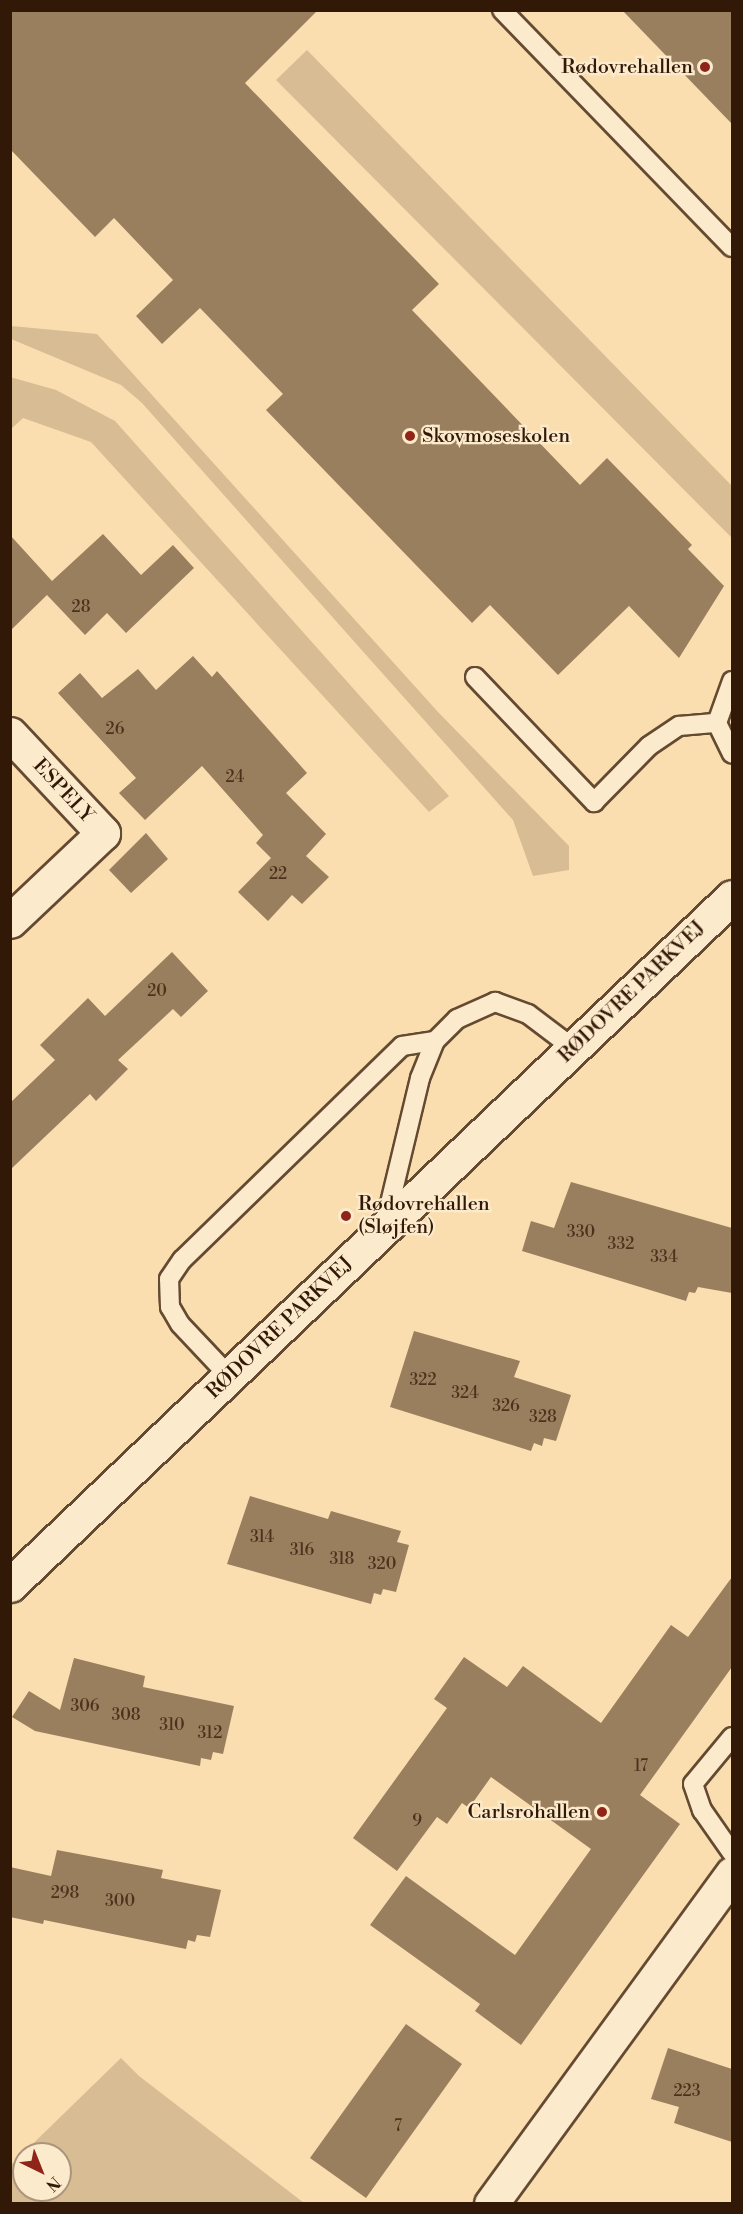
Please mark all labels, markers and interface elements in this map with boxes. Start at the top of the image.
place label: Rødovrehallen [561,55,693,79]
marker: Rødovrehallen [698,60,712,74]
place label: Skovmoseskolen [422,424,570,448]
marker: Skovmoseskolen [403,429,417,443]
house number: 28 [72,597,90,617]
house number: 26 [106,719,124,739]
street label: ESPELY [27,754,99,828]
house number: 24 [226,767,244,787]
house number: 22 [269,864,287,884]
street label: RØDOVRE PARKVEJ [554,916,710,1068]
house number: 20 [147,981,167,1001]
place label: Rødovrehallen (Sløjfen) [358,1192,490,1239]
marker: Rødovrehallen (Sløjfen) [339,1209,353,1223]
house number: 330 [567,1222,595,1242]
house number: 332 [608,1234,634,1254]
house number: 334 [650,1247,678,1267]
street label: RØDOVRE PARKVEJ [202,1252,358,1404]
house number: 322 [409,1370,437,1390]
house number: 324 [451,1383,479,1403]
house number: 326 [492,1396,520,1416]
house number: 328 [529,1407,557,1427]
house number: 314 [250,1527,274,1547]
house number: 316 [290,1540,314,1560]
house number: 318 [330,1549,354,1569]
house number: 320 [368,1554,396,1574]
house number: 306 [70,1696,100,1716]
house number: 308 [111,1705,141,1725]
house number: 310 [159,1715,185,1735]
house number: 312 [198,1723,222,1743]
house number: 17 [634,1756,648,1776]
place label: Carlsrohallen [468,1800,590,1824]
marker: Carlsrohallen [595,1805,609,1819]
house number: 9 [412,1811,422,1831]
house number: 298 [51,1883,79,1903]
house number: 300 [105,1891,135,1911]
house number: 223 [673,2081,701,2101]
house number: 7 [394,2116,402,2136]
north arrow [12,2142,72,2202]
text: N [41,2172,64,2195]

